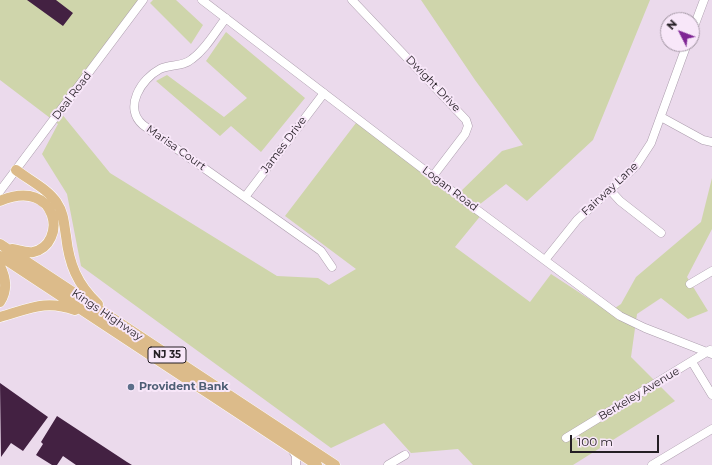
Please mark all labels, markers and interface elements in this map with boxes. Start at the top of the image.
north arrow [660,12,700,52]
text: N [664,17,680,33]
street label: Dwight Drive [403,53,463,115]
street label: Deal Road [50,69,94,123]
street label: James Drive [258,114,310,176]
street label: Marisa Court [144,123,208,173]
street label: Fairway Lane [579,159,641,219]
street label: Logan Road [420,164,480,214]
street label: Kings Highway [69,286,145,344]
road number: NJ 35 [148,347,186,363]
street label: Berkeley Avenue [596,365,682,423]
place label: Provident Bank [139,380,229,394]
marker: Provident Bank [126,382,136,392]
scale bar [572,427,661,453]
text: 100 m [577,434,613,449]

